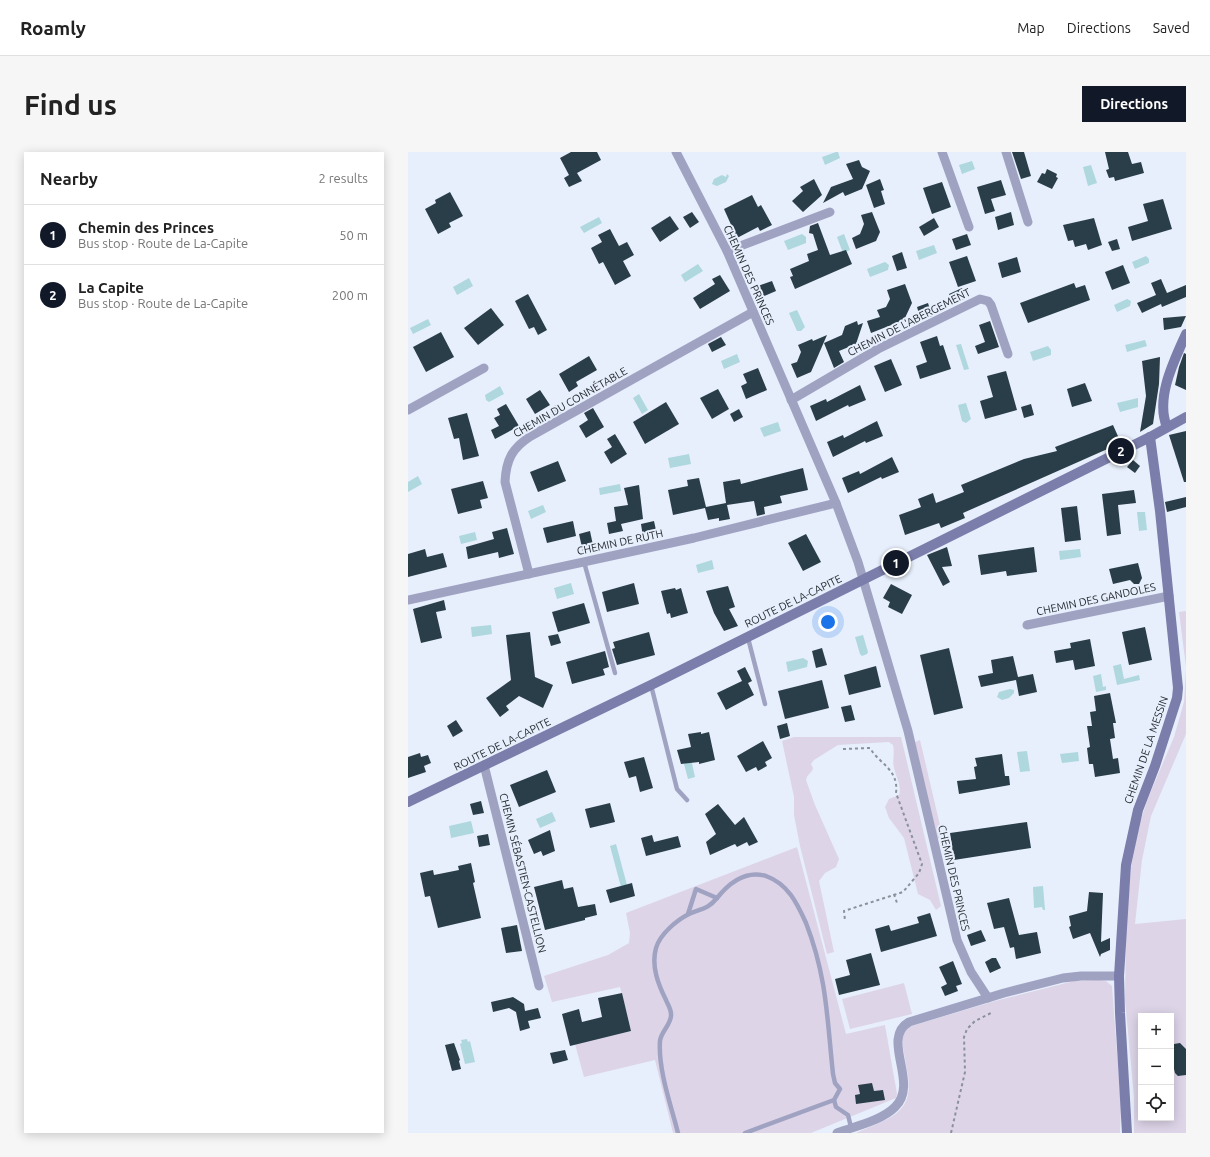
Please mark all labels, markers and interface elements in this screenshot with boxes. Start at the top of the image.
text: Roamly [20,17,86,39]
text: Map [1017,20,1045,36]
text: Directions [1067,20,1131,36]
text: Saved [1153,20,1190,36]
button: Directions [1082,86,1186,122]
text: Find us [24,89,117,120]
text: Nearby [40,169,98,188]
text: 2 results [318,171,368,185]
text: Chemin des Princes [78,219,214,236]
street label: CHEMIN DES PRINCES [721,223,777,327]
text: 1 [49,228,57,242]
text: 50 m [339,228,368,242]
text: Bus stop · Route de La-Capite [78,236,248,250]
text: La Capite [78,279,144,296]
street label: CHEMIN DE L'ABERGEMENT [846,286,972,358]
text: 2 [49,288,57,302]
text: 200 m [332,288,368,302]
text: Bus stop · Route de La-Capite [78,296,248,310]
street label: CHEMIN DU CONNÉTABLE [510,364,629,440]
pin: 2 [1108,436,1134,466]
street label: CHEMIN DE RUTH [576,527,664,557]
pin: 1 [883,548,909,578]
street label: ROUTE DE LA-CAPITE [743,572,843,630]
street label: CHEMIN DES GANDOLES [1035,580,1157,618]
your location [818,612,838,632]
street label: CHEMIN DE LA MESSIN [1122,694,1170,806]
street label: ROUTE DE LA-CAPITE [452,715,552,773]
street label: CHEMIN SÉBASTIEN-CASTELLION [497,792,550,954]
street label: CHEMIN DES PRINCES [936,824,972,932]
map controls [1138,1013,1174,1121]
button: + [1138,1013,1174,1049]
button: − [1138,1049,1174,1085]
button: locate [1138,1085,1174,1121]

